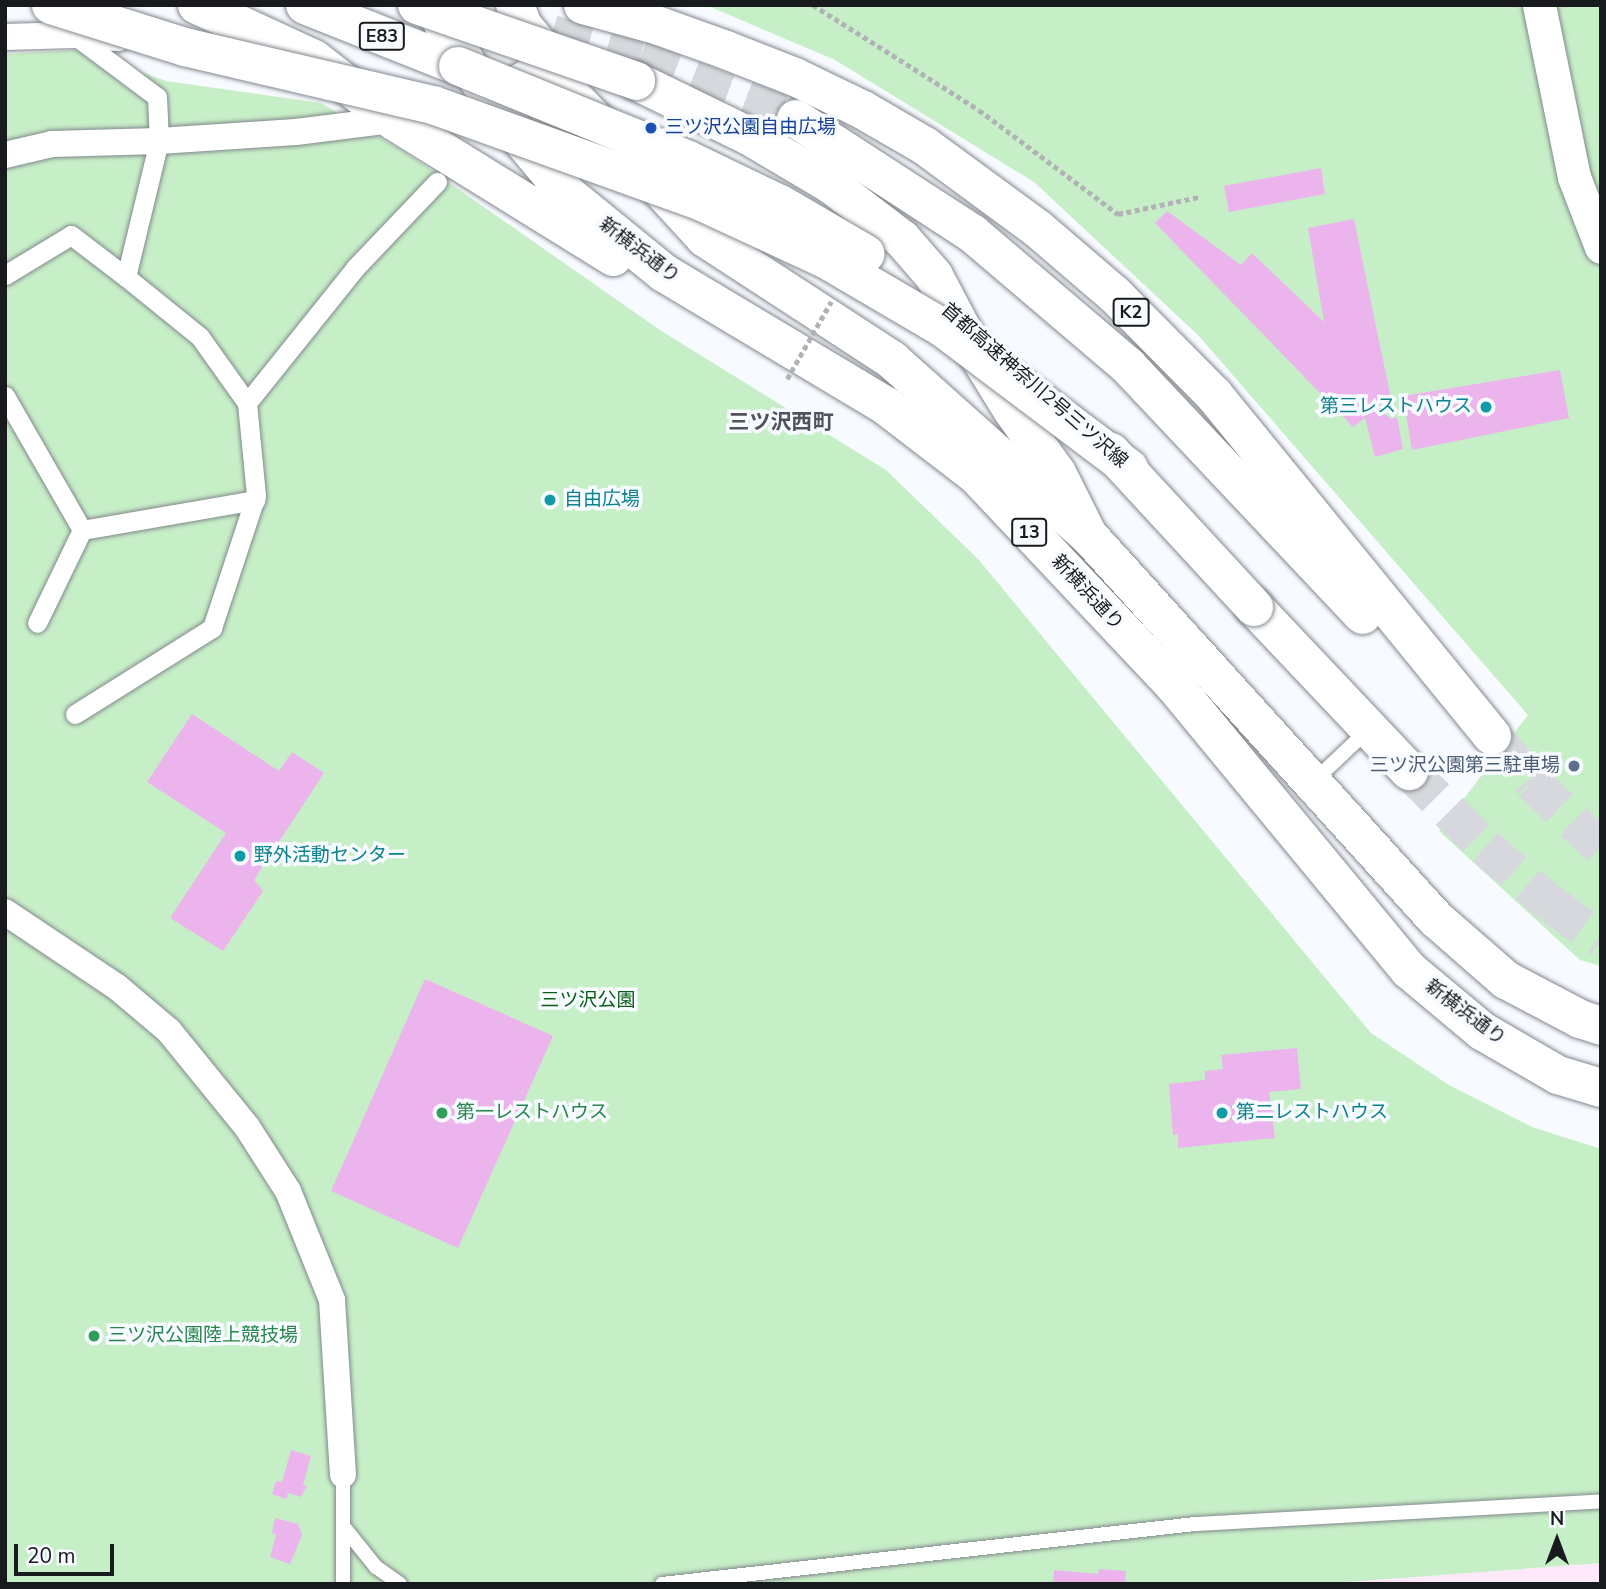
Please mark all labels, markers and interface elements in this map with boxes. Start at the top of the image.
road number: E83 [358,22,406,51]
place label: 三ツ沢公園自由広場 [665,117,836,139]
marker: 三ツ沢公園自由広場 [643,120,659,136]
street label: 新横浜通り [594,213,684,289]
road number: K2 [1112,298,1150,326]
street label: 首都高速神奈川2号三ツ沢線 [936,299,1132,473]
place label: 第三レストハウス [1320,396,1472,418]
marker: 第三レストハウス [1478,399,1494,415]
district label: 三ツ沢西町 [729,409,833,435]
place label: 自由広場 [564,489,640,511]
marker: 自由広場 [542,492,558,508]
road number: 13 [1010,518,1048,546]
street label: 新横浜通り [1046,550,1128,636]
place label: 三ツ沢公園第三駐車場 [1370,755,1560,777]
marker: 三ツ沢公園第三駐車場 [1566,758,1582,774]
place label: 野外活動センター [254,845,406,867]
marker: 野外活動センター [232,848,248,864]
street label: 新横浜通り [1420,975,1510,1051]
park label: 三ツ沢公園 [541,990,635,1012]
place label: 第一レストハウス [456,1102,608,1124]
place label: 第二レストハウス [1236,1102,1388,1124]
marker: 第一レストハウス [434,1105,450,1121]
marker: 第二レストハウス [1214,1105,1230,1121]
place label: 三ツ沢公園陸上競技場 [108,1325,298,1347]
marker: 三ツ沢公園陸上競技場 [86,1328,102,1344]
north arrow [1522,1505,1592,1575]
text: N [1550,1506,1564,1532]
scale bar [18,1530,117,1574]
text: 20 m [27,1542,76,1570]

